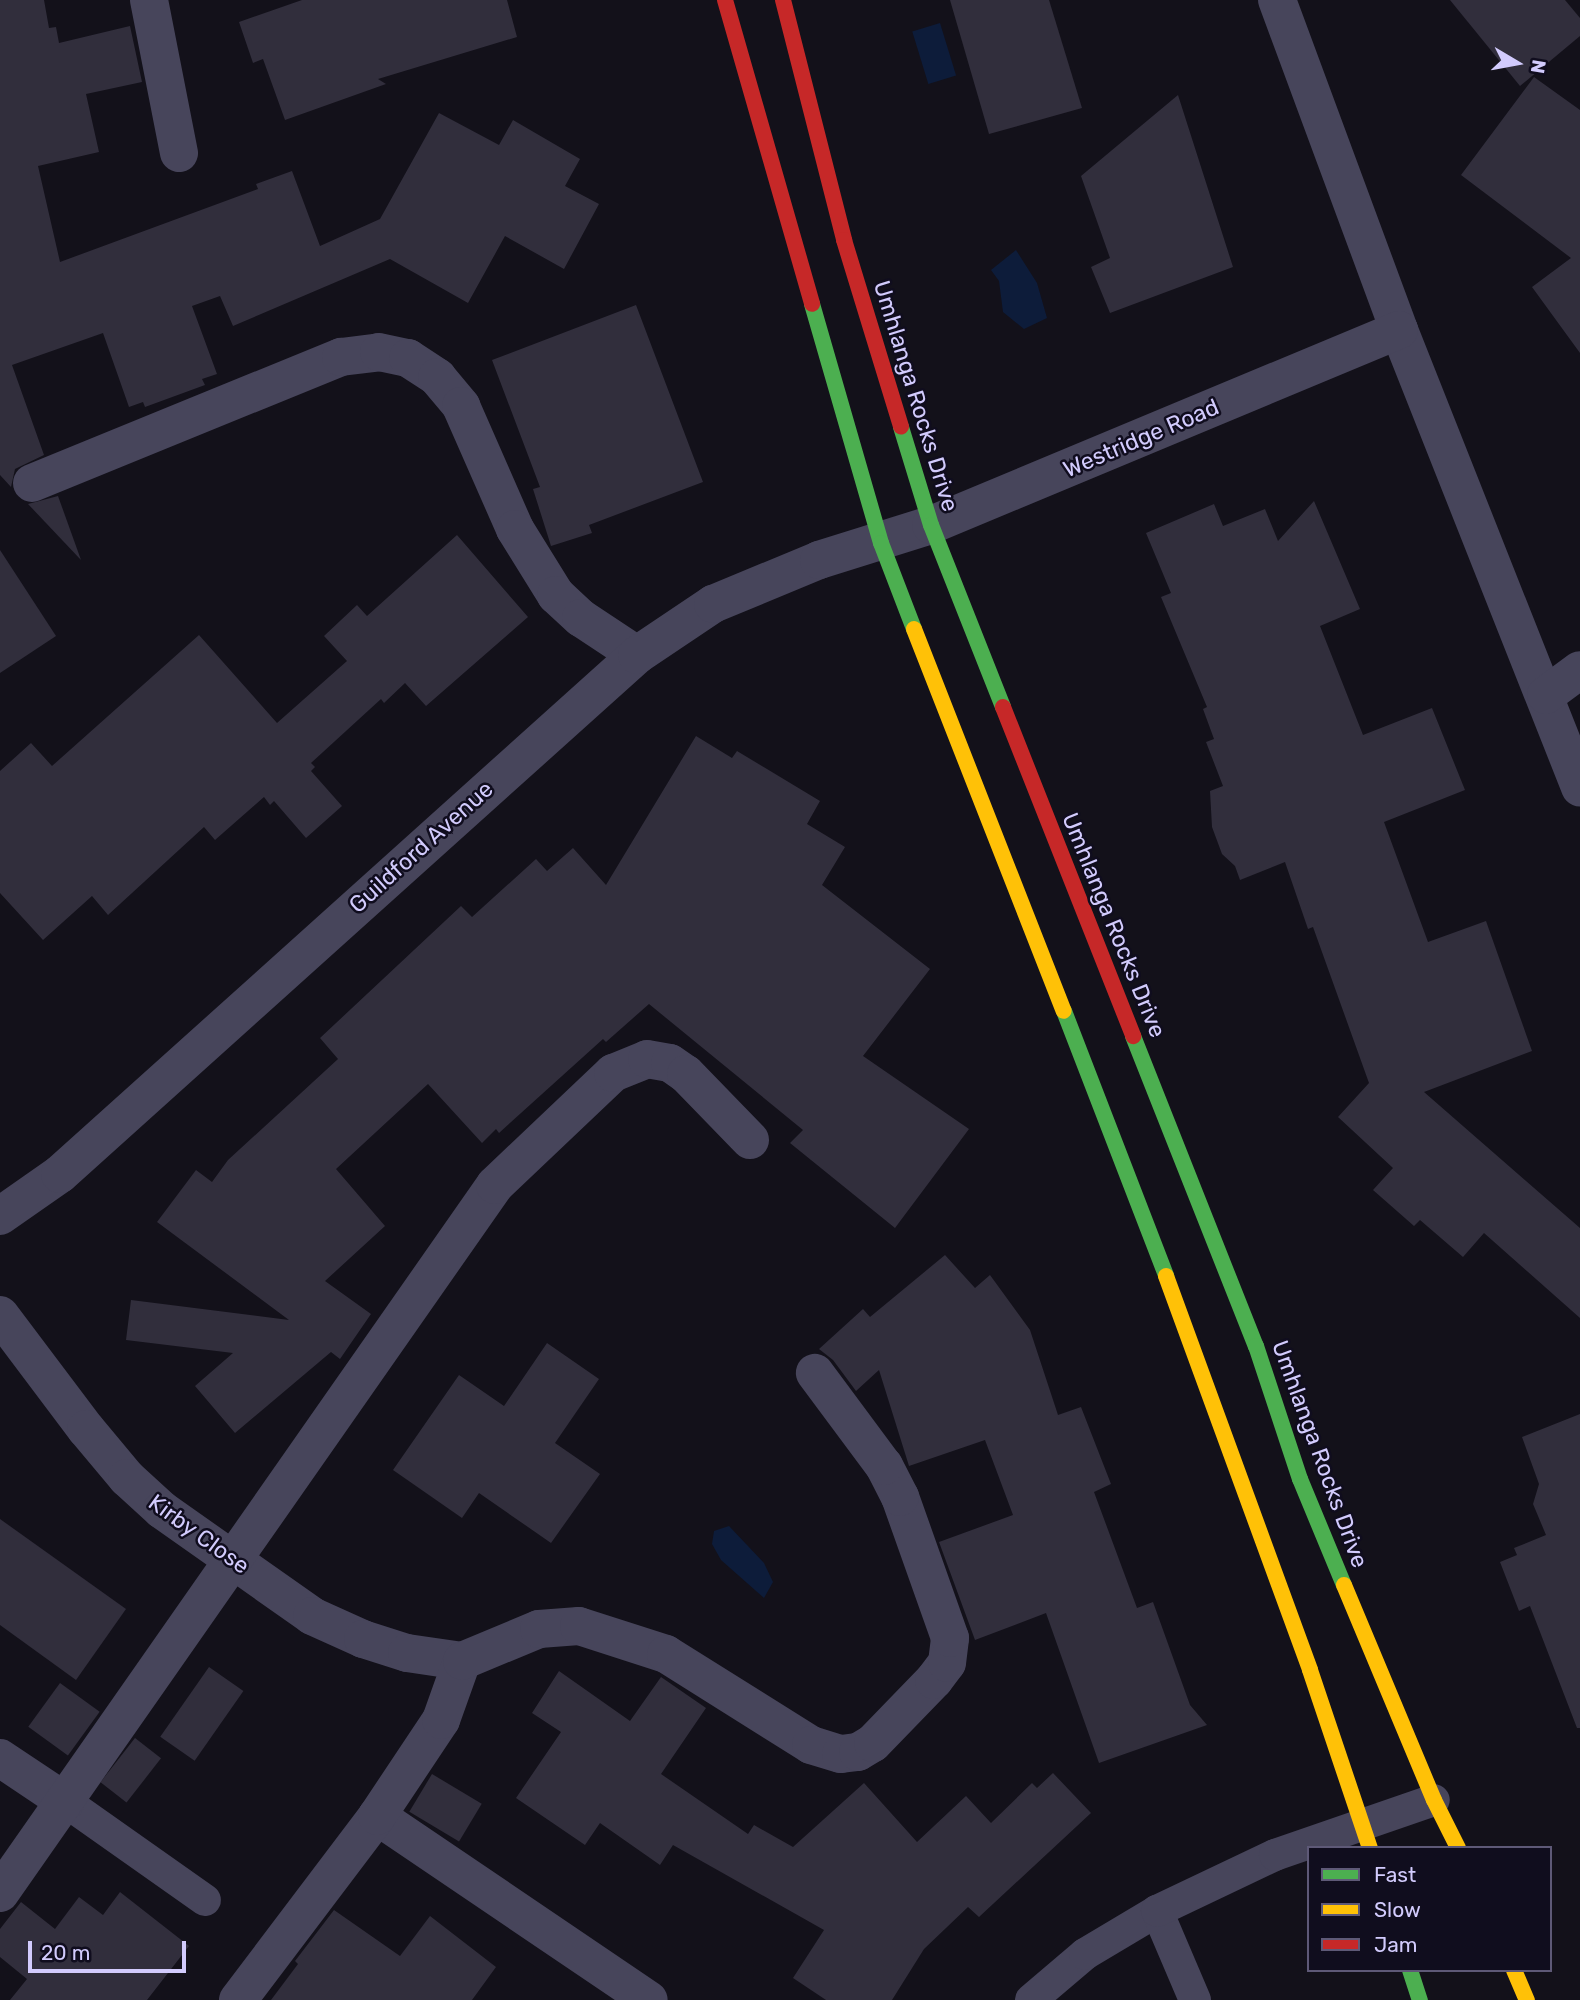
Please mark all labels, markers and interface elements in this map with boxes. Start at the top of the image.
north arrow [1482,28,1552,98]
text: N [1526,58,1551,75]
street label: Umhlanga Rocks Drive [868,277,964,515]
street label: Westridge Road [1059,393,1223,483]
street label: Guildford Avenue [343,775,499,919]
street label: Umhlanga Rocks Drive [1056,809,1172,1041]
street label: Umhlanga Rocks Drive [1266,1336,1374,1572]
street label: Kirby Close [143,1488,255,1580]
legend [1307,1846,1552,1972]
text: Fast [1374,1862,1416,1887]
text: Slow [1374,1897,1421,1922]
scale bar [32,1926,189,1970]
text: Jam [1374,1932,1418,1957]
text: 20 m [41,1940,90,1965]

